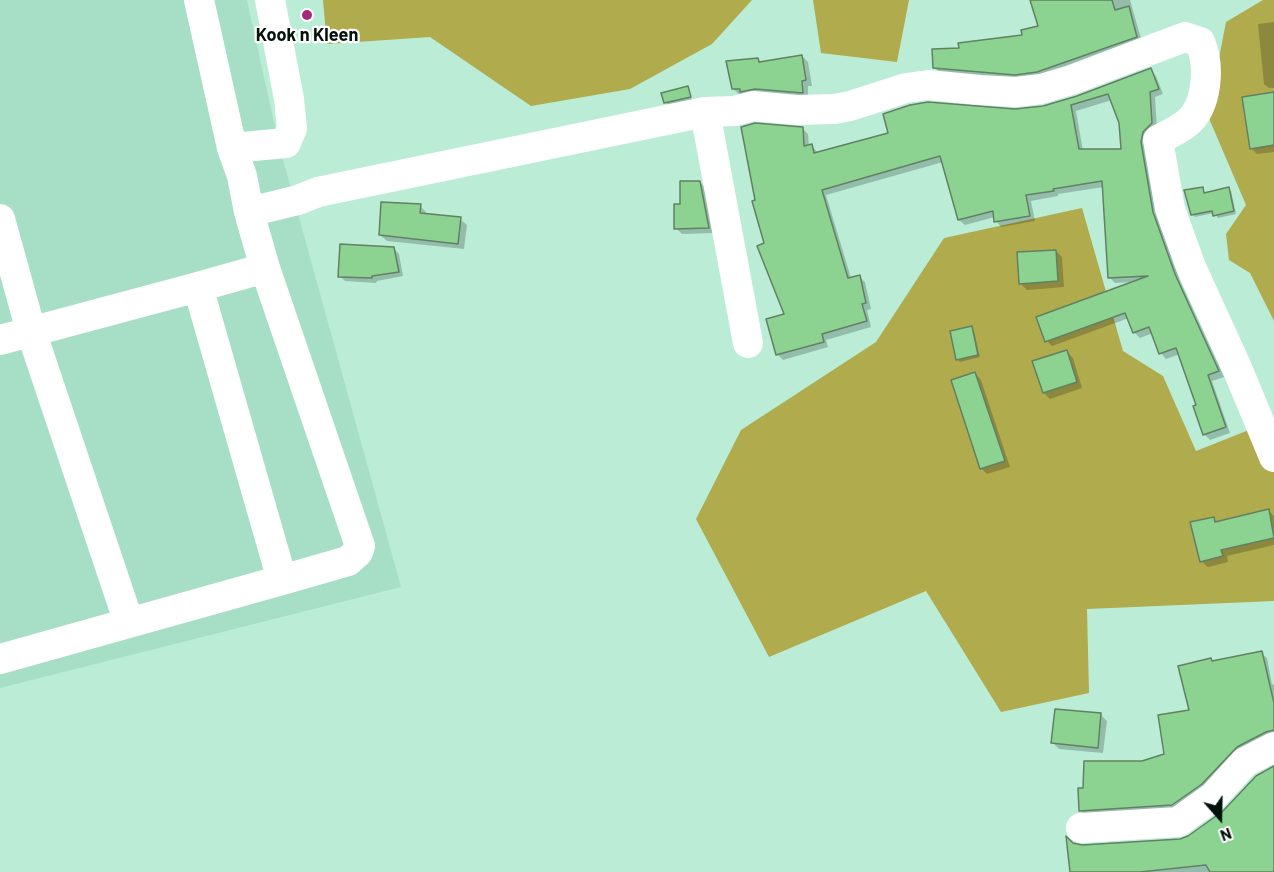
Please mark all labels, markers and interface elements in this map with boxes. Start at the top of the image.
marker: Kook n Kleen [300,8,314,22]
place label: Kook n Kleen [256,24,358,46]
north arrow [1190,788,1250,848]
text: N [1218,825,1235,846]

